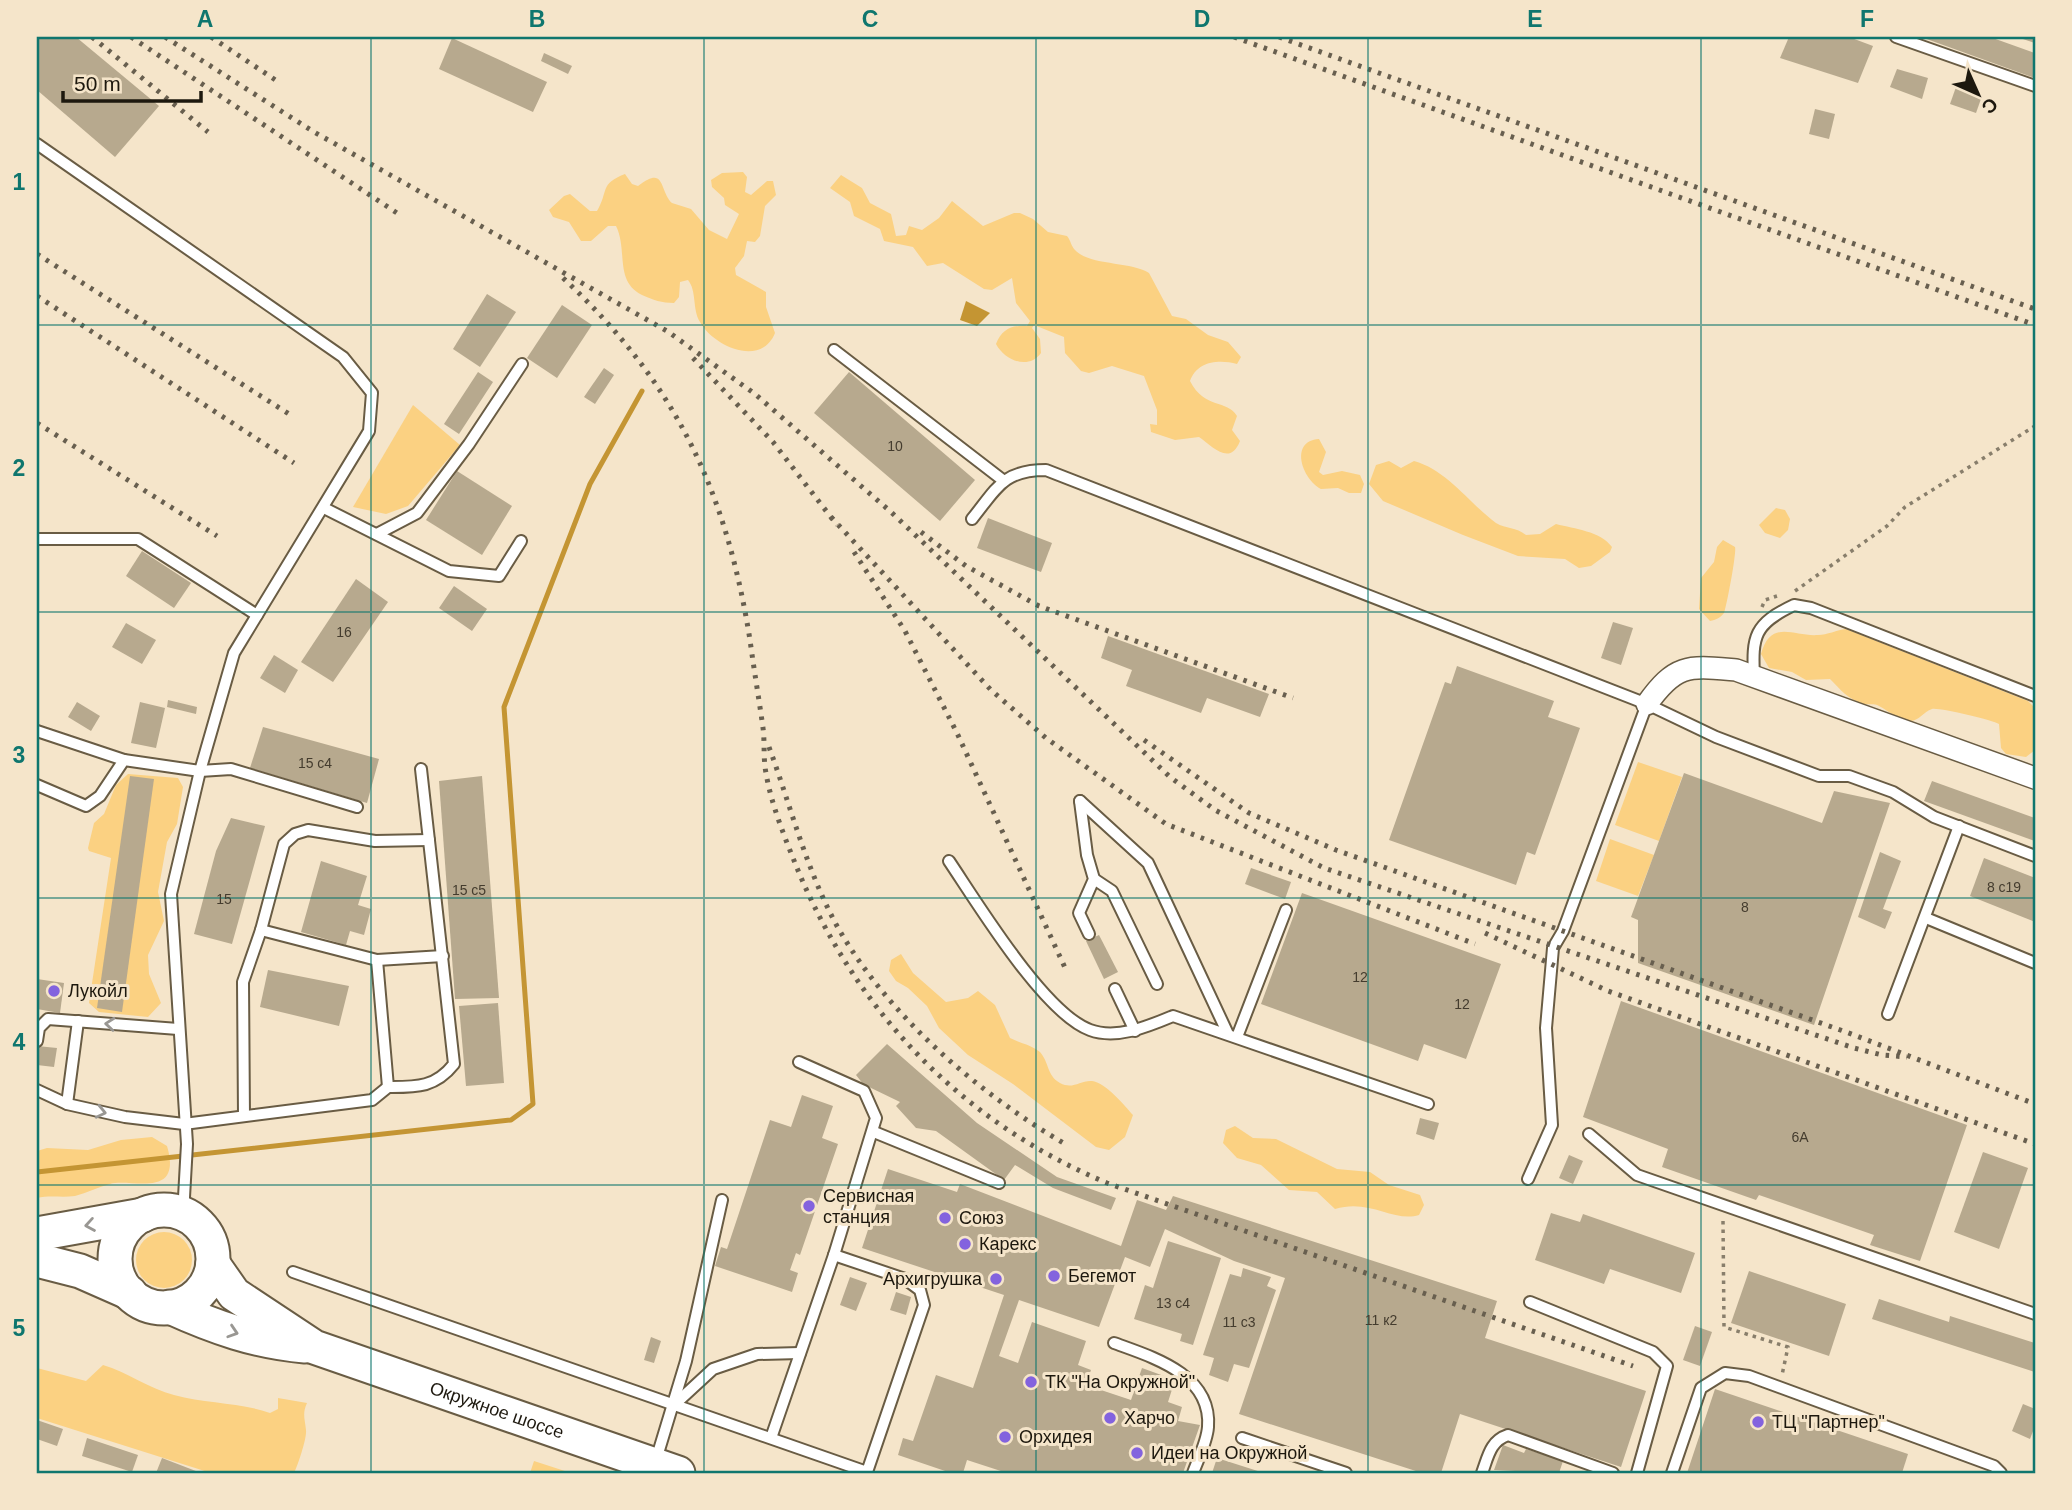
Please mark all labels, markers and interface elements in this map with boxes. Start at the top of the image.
text: A [197,6,213,32]
text: B [529,6,545,32]
text: C [862,6,878,32]
text: D [1194,6,1210,32]
text: E [1527,6,1543,32]
text: F [1860,6,1874,32]
scale bar [63,60,201,104]
north arrow [1942,60,2012,130]
text: 50 m [74,72,121,95]
text: С [1977,93,2002,118]
text: 1 [13,169,26,195]
house number: 10 [887,438,903,454]
text: 2 [13,455,25,481]
house number: 16 [336,624,352,640]
text: 3 [13,742,25,768]
house number: 15 с4 [298,755,332,771]
house number: 8 с19 [1987,879,2021,895]
house number: 15 с5 [452,882,486,898]
house number: 15 [216,891,232,907]
house number: 8 [1741,899,1749,915]
house number: 12 [1352,969,1368,985]
place label: Лукойл [68,981,128,1001]
marker: Лукойл [46,983,62,999]
house number: 12 [1454,996,1470,1012]
one-way arrow [104,1017,115,1032]
text: 4 [13,1029,26,1055]
one-way arrow [95,1104,107,1118]
house number: 6А [1791,1129,1809,1145]
place label: Сервисная станция [823,1186,914,1227]
marker: Сервисная станция [801,1198,817,1214]
place label: Союз [959,1208,1004,1228]
marker: Союз [937,1210,953,1226]
one-way arrow [84,1217,96,1232]
place label: Карекс [979,1234,1037,1254]
marker: Карекс [957,1236,973,1252]
place label: Бегемот [1068,1266,1136,1286]
marker: Бегемот [1046,1268,1062,1284]
place label: Архигрушка [883,1269,983,1289]
marker: Архигрушка [988,1271,1004,1287]
house number: 13 с4 [1156,1295,1190,1311]
house number: 11 к2 [1365,1312,1397,1328]
house number: 11 с3 [1222,1314,1256,1330]
text: 5 [13,1315,26,1341]
one-way arrow [226,1324,239,1338]
place label: ТК "На Окружной" [1045,1372,1195,1392]
marker: ТК "На Окружной" [1023,1374,1039,1390]
street label: Окружное шоссе [427,1378,566,1443]
place label: Харчо [1124,1408,1175,1428]
marker: Харчо [1102,1410,1118,1426]
place label: ТЦ "Партнер" [1772,1412,1885,1432]
marker: ТЦ "Партнер" [1750,1414,1766,1430]
place label: Орхидея [1019,1427,1092,1447]
marker: Орхидея [997,1429,1013,1445]
place label: Идеи на Окружной [1151,1443,1307,1463]
marker: Идеи на Окружной [1129,1445,1145,1461]

